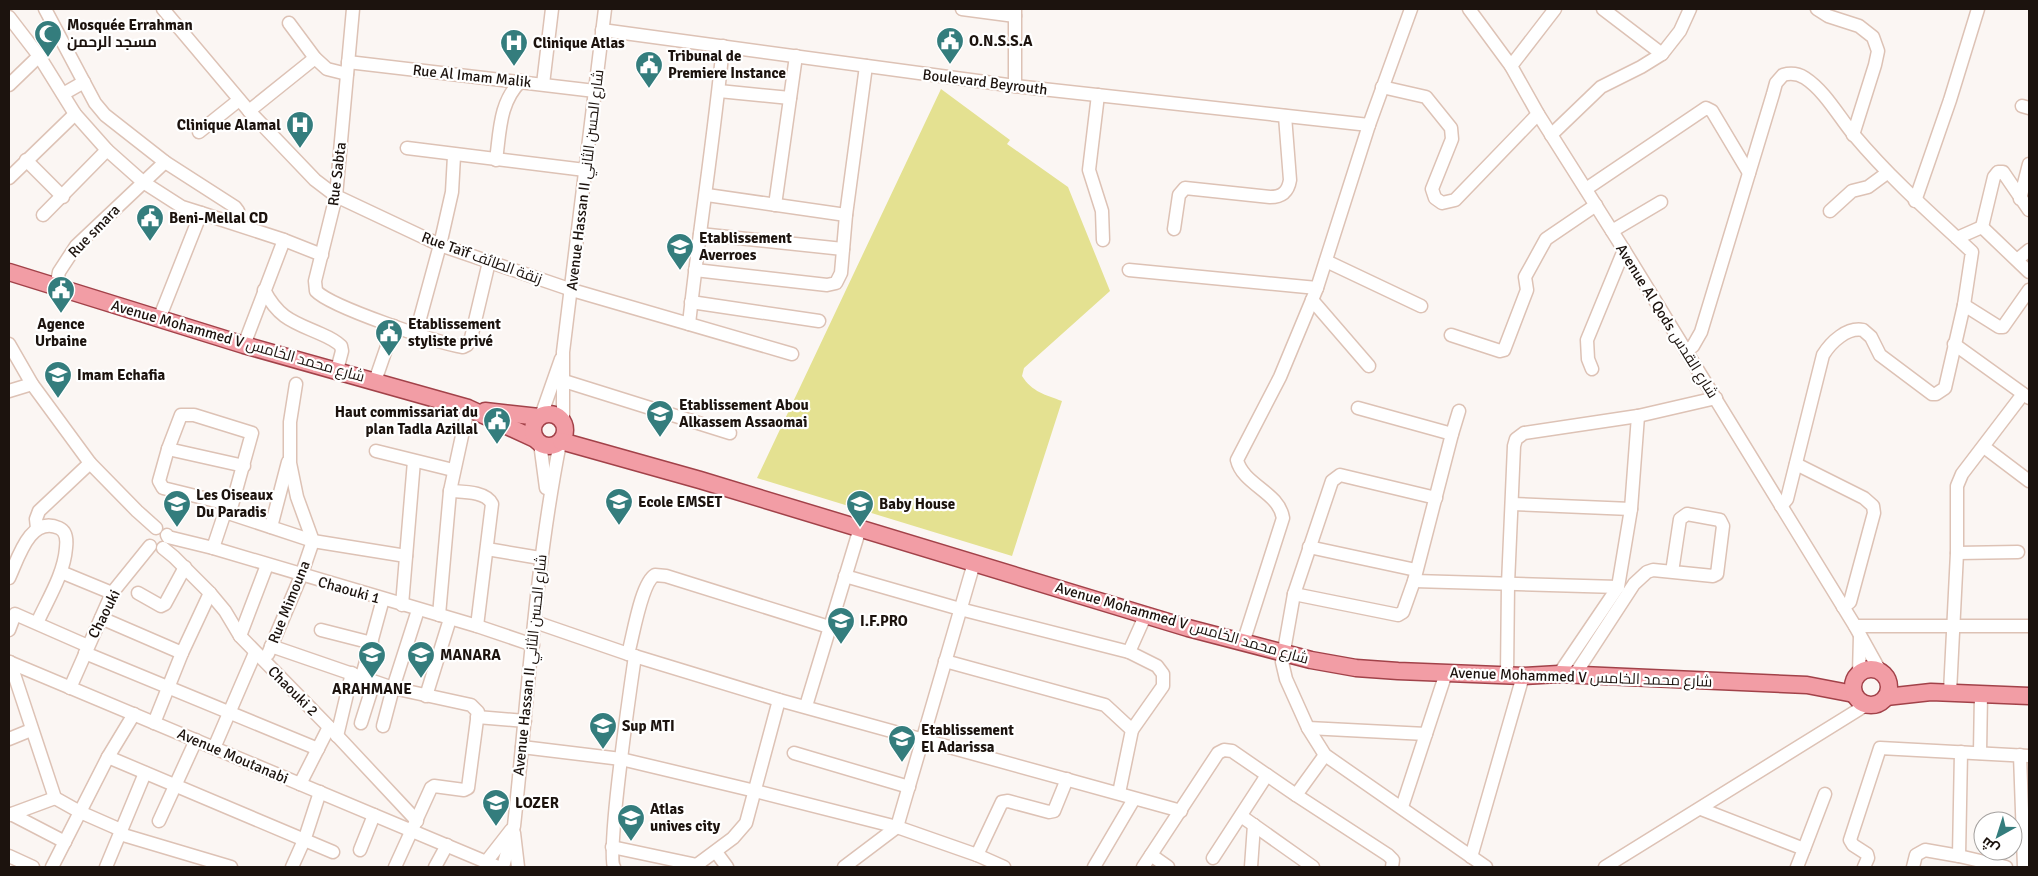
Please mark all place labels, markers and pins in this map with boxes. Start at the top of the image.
place label: Mosquée Errahman مسجد الرحمن [67,16,193,51]
mosque icon: Mosquée Errahman مسجد الرحمن [33,19,63,58]
public building icon: O.N.S.S.A [935,26,965,65]
hospital icon: Clinique Atlas [499,28,529,67]
place label: O.N.S.S.A [969,32,1033,50]
place label: Clinique Atlas [533,34,625,52]
place label: Tribunal de Premiere Instance [668,47,786,82]
public building icon: Tribunal de Premiere Instance [634,50,664,89]
hospital icon: Clinique Alamal [285,110,315,149]
place label: Clinique Alamal [177,116,281,134]
public building icon: Beni-Mellal CD [135,203,165,242]
place label: Beni-Mellal CD [169,209,268,227]
place label: Etablissement Averroes [699,229,792,264]
school or university icon: Etablissement Averroes [665,232,695,271]
public building icon: Agence Urbaine [46,275,76,314]
place label: Agence Urbaine [35,315,87,350]
place label: Etablissement styliste privé [408,315,501,350]
public building icon: Etablissement styliste privé [374,318,404,357]
school or university icon: Imam Echafia [43,360,73,399]
place label: Imam Echafia [77,366,165,384]
place label: Etablissement Abou Alkassem Assaomai [679,396,809,431]
school or university icon: Etablissement Abou Alkassem Assaomai [645,399,675,438]
place label: Haut commissariat du plan Tadla Azillal [335,403,478,438]
public building icon: Haut commissariat du plan Tadla Azillal [482,406,512,445]
place label: Les Oiseaux Du Paradis [196,486,274,521]
school or university icon: Ecole EMSET [604,487,634,526]
school or university icon: Les Oiseaux Du Paradis [162,489,192,528]
school or university icon: Baby House [845,489,875,528]
place label: Ecole EMSET [638,493,723,511]
place label: Baby House [879,495,955,513]
school or university icon: I.F.PRO [826,606,856,645]
place label: I.F.PRO [860,612,908,630]
school or university icon: ARAHMANE [357,640,387,679]
school or university icon: MANARA [406,640,436,679]
place label: MANARA [440,646,501,664]
place label: ARAHMANE [332,680,412,698]
school or university icon: Sup MTI [588,711,618,750]
place label: Sup MTI [622,717,675,735]
place label: Etablissement El Adarissa [921,721,1014,756]
school or university icon: Etablissement El Adarissa [887,724,917,763]
school or university icon: LOZER [481,788,511,827]
place label: LOZER [515,794,559,812]
place label: Atlas unives city [650,800,721,835]
school or university icon: Atlas unives city [616,803,646,842]

